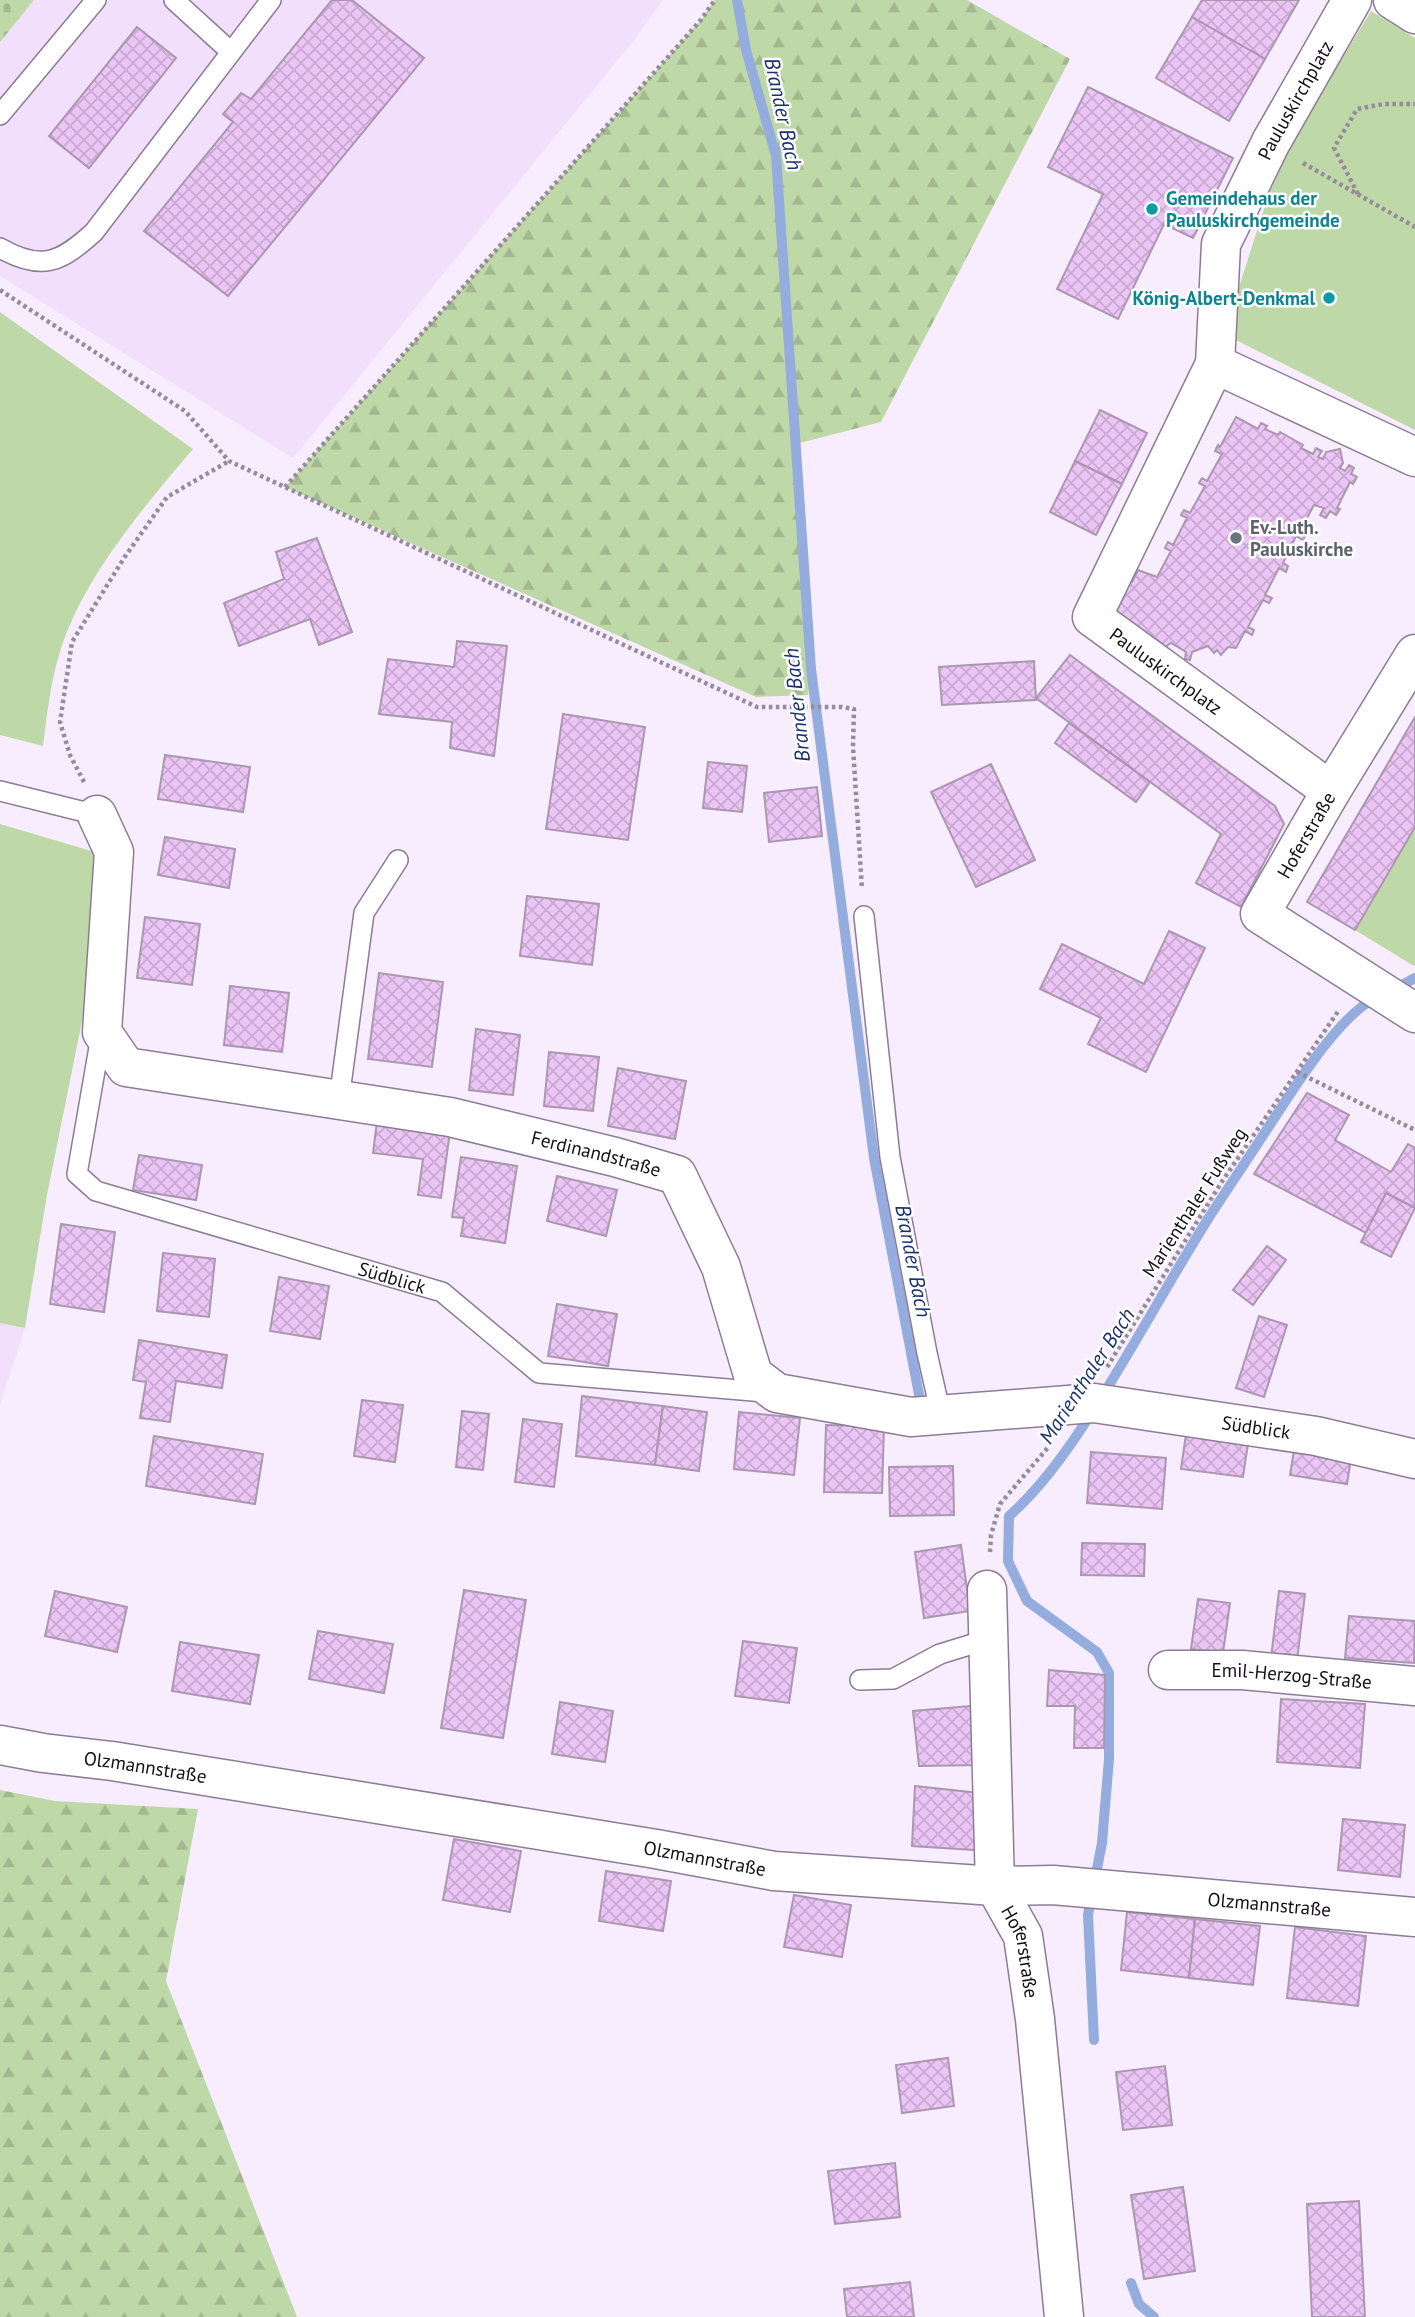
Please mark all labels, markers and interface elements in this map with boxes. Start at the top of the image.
street label: Pauluskirchplatz [1252,36,1338,164]
water label: Brander Bach [758,55,809,173]
place label: Gemeindehaus der Pauluskirchgemeinde [1166,186,1340,232]
marker: Gemeindehaus der Pauluskirchgemeinde [1144,201,1160,217]
place label: König-Albert-Denkmal [1133,286,1315,310]
marker: König-Albert-Denkmal [1321,290,1337,306]
place label: Ev.-Luth. Pauluskirche [1250,515,1353,561]
marker: Ev.-Luth. Pauluskirche [1228,530,1244,546]
street label: Pauluskirchplatz [1105,622,1227,720]
water label: Brander Bach [777,647,816,763]
street label: Hoferstraße [1272,787,1340,883]
street label: Marienthaler Fußweg [1137,1123,1251,1281]
street label: Ferdinandstraße [529,1125,664,1182]
water label: Brander Bach [889,1202,938,1320]
street label: Südblick [356,1256,429,1299]
water label: Marienthaler Bach [1033,1303,1141,1449]
street label: Südblick [1220,1410,1292,1444]
street label: Emil-Herzog-Straße [1212,1658,1373,1694]
street label: Olzmannstraße [83,1746,208,1788]
street label: Olzmannstraße [642,1835,768,1881]
street label: Olzmannstraße [1207,1887,1332,1922]
street label: Hoferstraße [996,1901,1044,2000]

